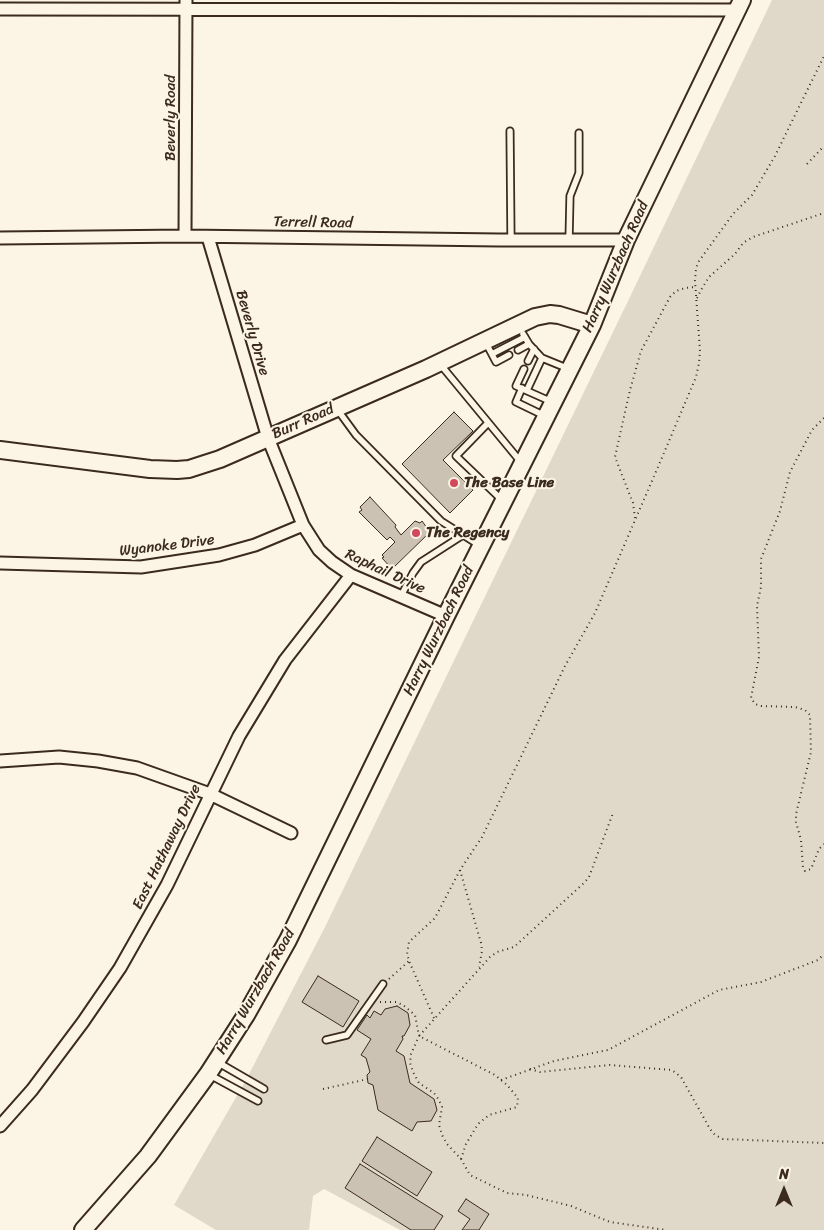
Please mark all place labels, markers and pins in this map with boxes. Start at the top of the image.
place label: The Base Line [464,474,554,492]
marker: The Base Line [448,477,460,489]
place label: The Regency [426,524,509,542]
marker: The Regency [410,527,422,539]

